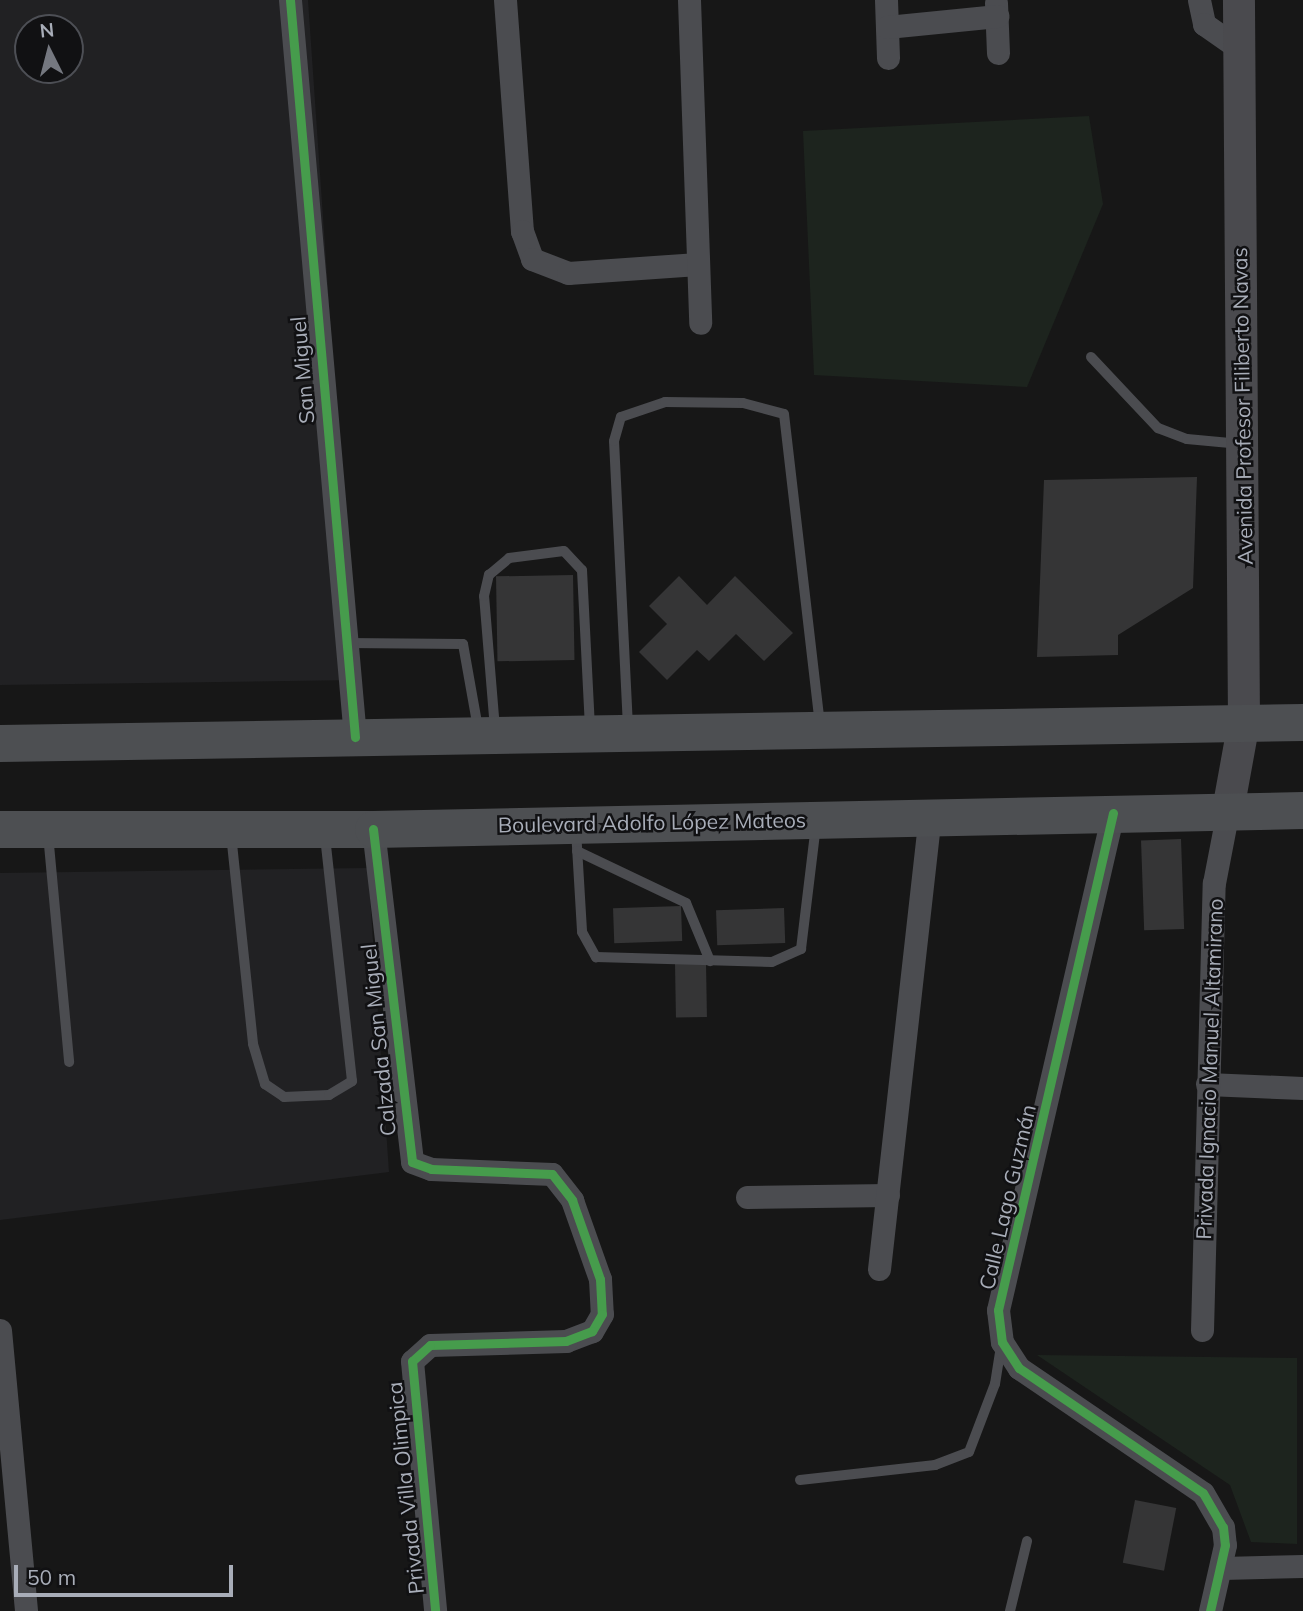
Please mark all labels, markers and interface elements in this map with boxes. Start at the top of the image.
north arrow [14,14,84,84]
text: N [39,17,55,43]
street label: Avenida Profesor Filiberto Navas [1227,247,1257,565]
street label: San Miguel [285,315,319,425]
street label: Boulevard Adolfo López Mateos [498,807,806,837]
street label: Privada Ignacio Manuel Altamirano [1190,898,1228,1240]
street label: Calzada San Miguel [355,943,401,1137]
street label: Calle Lago Guzmán [973,1102,1041,1292]
street label: Privada Villa Olimpica [381,1381,429,1595]
scale bar [18,1552,236,1596]
text: 50 m [27,1564,76,1590]

